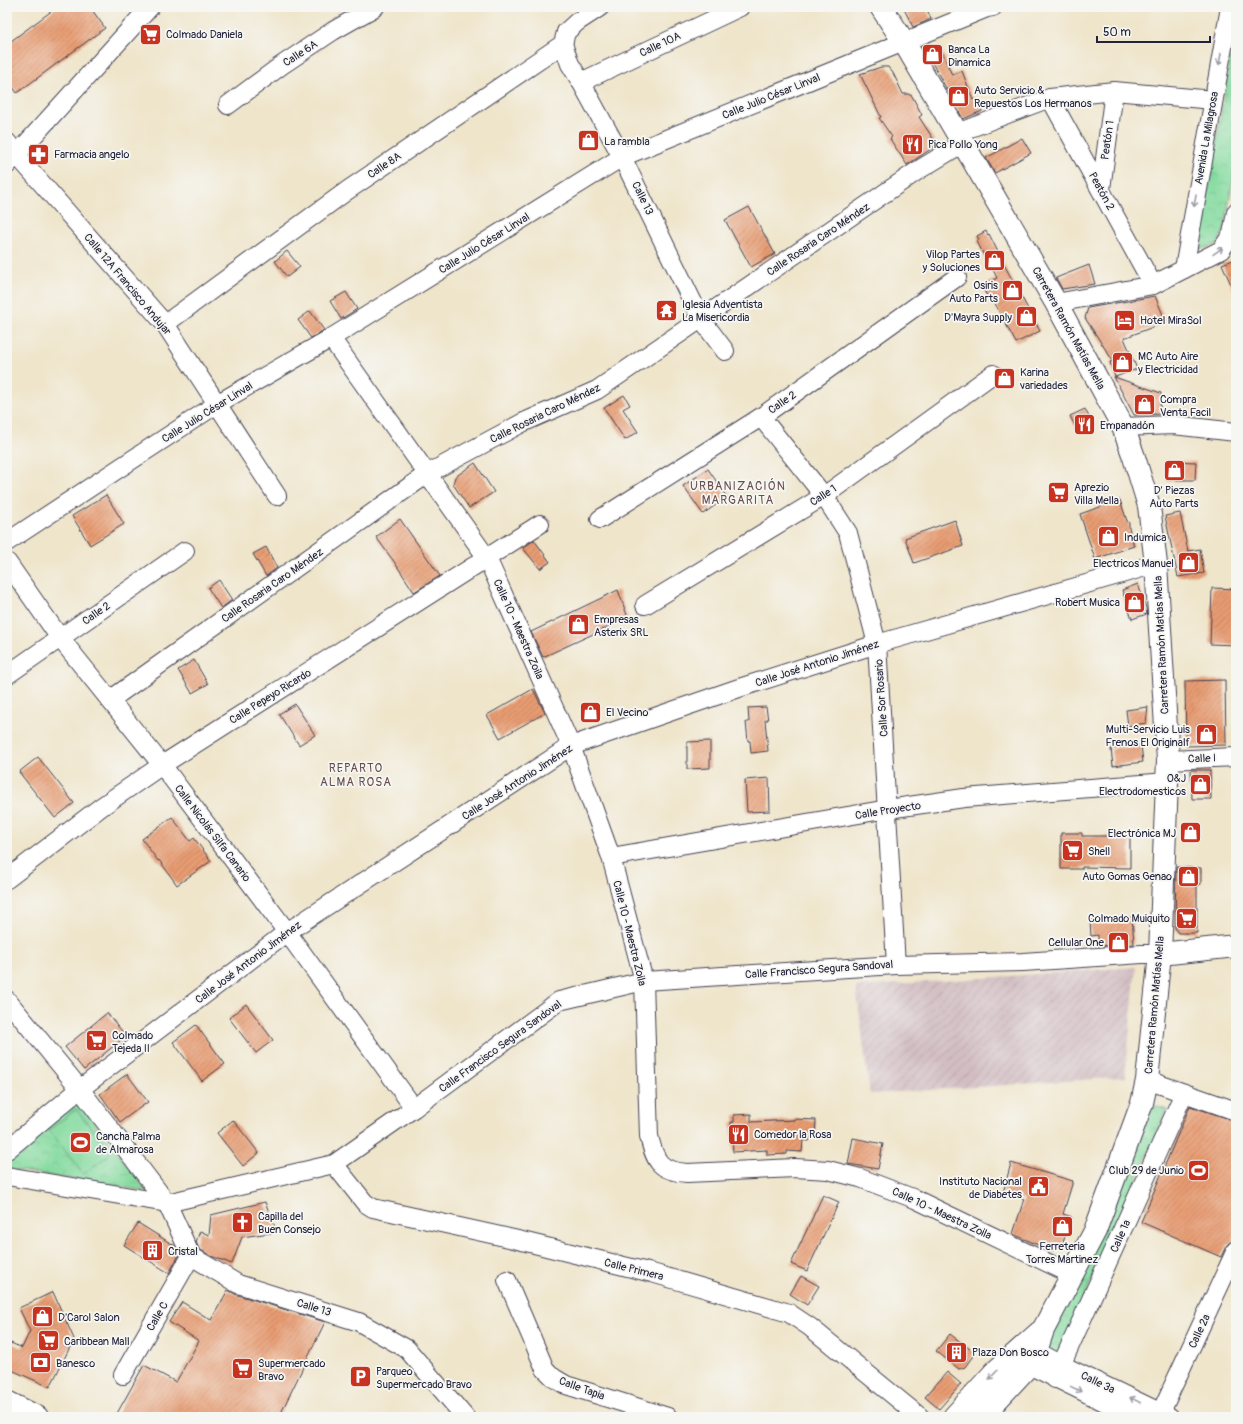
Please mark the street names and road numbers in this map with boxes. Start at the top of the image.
street label: Calle 10A [638,29,683,60]
street label: Calle 6A [281,37,320,69]
street label: Calle Julio César Linval [720,71,822,122]
street label: Avenida La Milagrosa [1192,91,1221,186]
street label: Peatón 1 [1098,120,1117,161]
street label: Calle 8A [365,150,404,181]
street label: Peatón 2 [1086,170,1117,213]
street label: Calle 13 [629,179,656,217]
street label: Calle Rosaria Caro Méndez [764,200,872,279]
street label: Calle Julio César Linval [436,210,532,277]
street label: Calle 12A Francisco Andujar [81,231,174,338]
street label: Carretera Ramón Matías Mella [1029,265,1108,392]
street label: Calle Julio César Linval [159,379,255,446]
street label: Calle Rosaria Caro Méndez [488,381,603,446]
street label: Calle 2 [766,388,799,417]
street label: Calle 1 [807,482,839,509]
street label: Calle Rosaria Caro Méndez [219,545,326,625]
street label: Carretera Ramón Matías Mella [1151,575,1172,714]
street label: Calle 10 - Maestra Zoila [491,577,546,681]
street label: Calle 2 [80,599,113,628]
street label: Calle José Antonio Jiménez [754,637,881,690]
street label: Calle Sor Rosario [872,659,891,737]
street label: Calle Pepeyo Ricardo [227,666,314,727]
street label: Calle José Antonio Jiménez [460,742,575,823]
street label: Calle I [1188,752,1216,765]
street label: Calle Nicolás Silfa Canario [172,782,253,884]
street label: Calle Proyecto [854,799,922,822]
street label: Calle 10 - Maestra Zoila [610,879,649,987]
street label: Calle José Antonio Jiménez [193,918,304,1006]
street label: Carretera Ramón Matías Mella [1142,936,1167,1075]
street label: Calle Francisco Segura Sandoval [745,958,893,981]
street label: Calle Francisco Segura Sandoval [436,998,564,1095]
street label: Calle 10 - Maestra Zoila [890,1185,994,1242]
street label: Calle 1a [1108,1218,1133,1255]
street label: Calle Primera [603,1256,665,1283]
street label: Calle 13 [295,1296,333,1319]
street label: Calle C [144,1299,171,1333]
street label: Calle 2a [1186,1312,1213,1350]
street label: Calle 3a [1079,1369,1117,1396]
street label: Calle Tapia [557,1374,607,1403]

